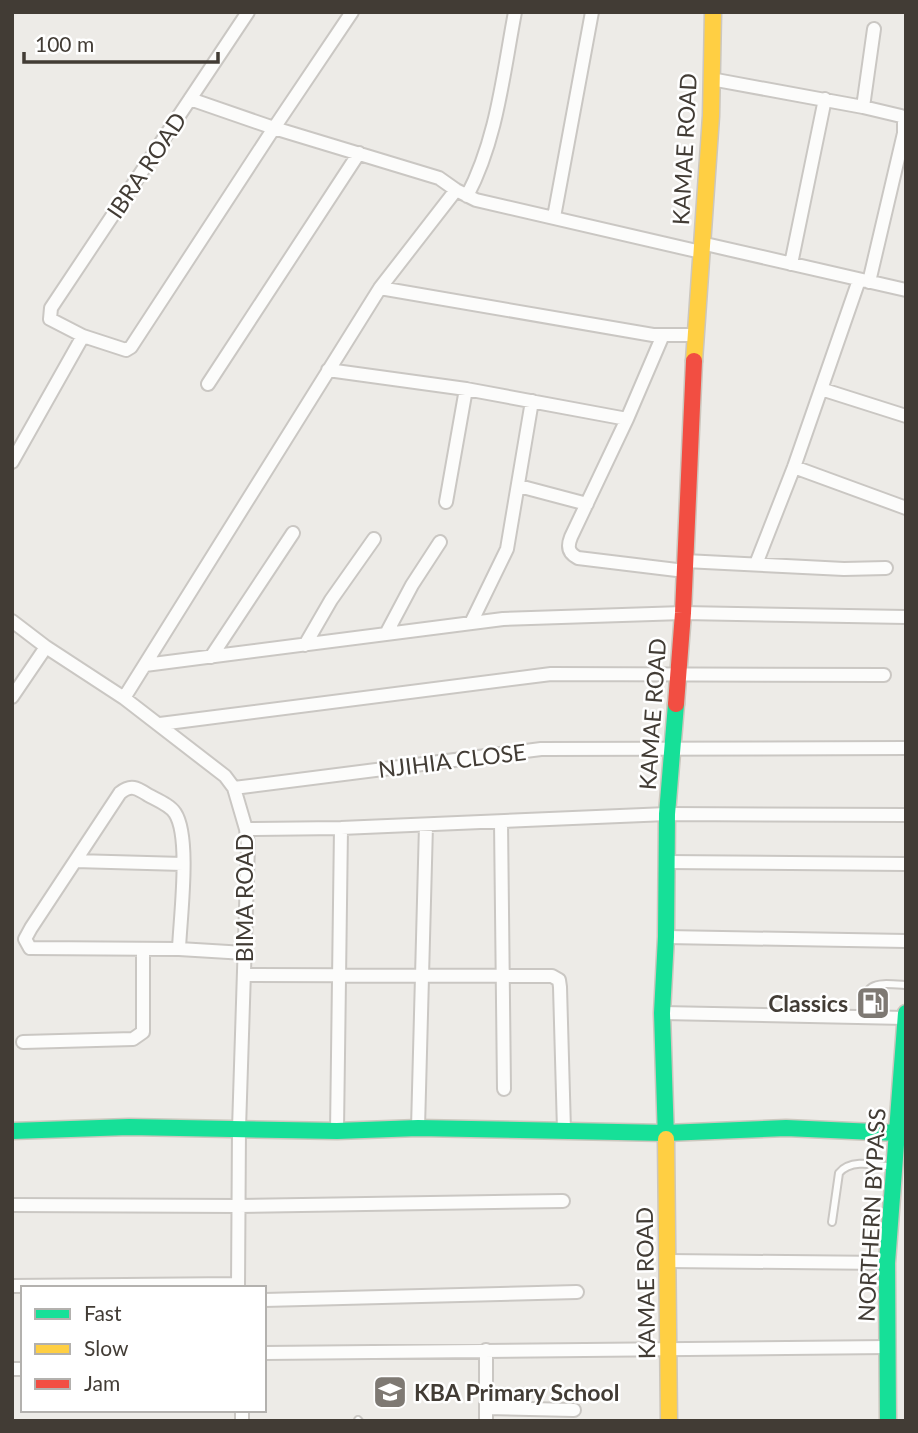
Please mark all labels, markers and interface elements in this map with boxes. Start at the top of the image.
scale bar [24,21,219,65]
text: 100 m [35,31,94,56]
street label: KAMAE ROAD [666,72,702,226]
street label: IBRA ROAD [100,107,192,223]
street label: KAMAE ROAD [633,637,671,791]
street label: NJIHIA CLOSE [376,737,528,783]
street label: BIMA ROAD [230,834,258,962]
fuel station icon: Classics [854,984,892,1022]
place label: Classics [768,989,848,1017]
street label: NORTHERN BYPASS [851,1107,891,1323]
street label: KAMAE ROAD [630,1207,660,1359]
legend [21,1286,266,1412]
text: Fast [84,1300,122,1325]
text: Slow [84,1335,129,1360]
text: Jam [84,1370,120,1395]
school or university icon: KBA Primary School [371,1373,409,1411]
place label: KBA Primary School [414,1378,619,1406]

